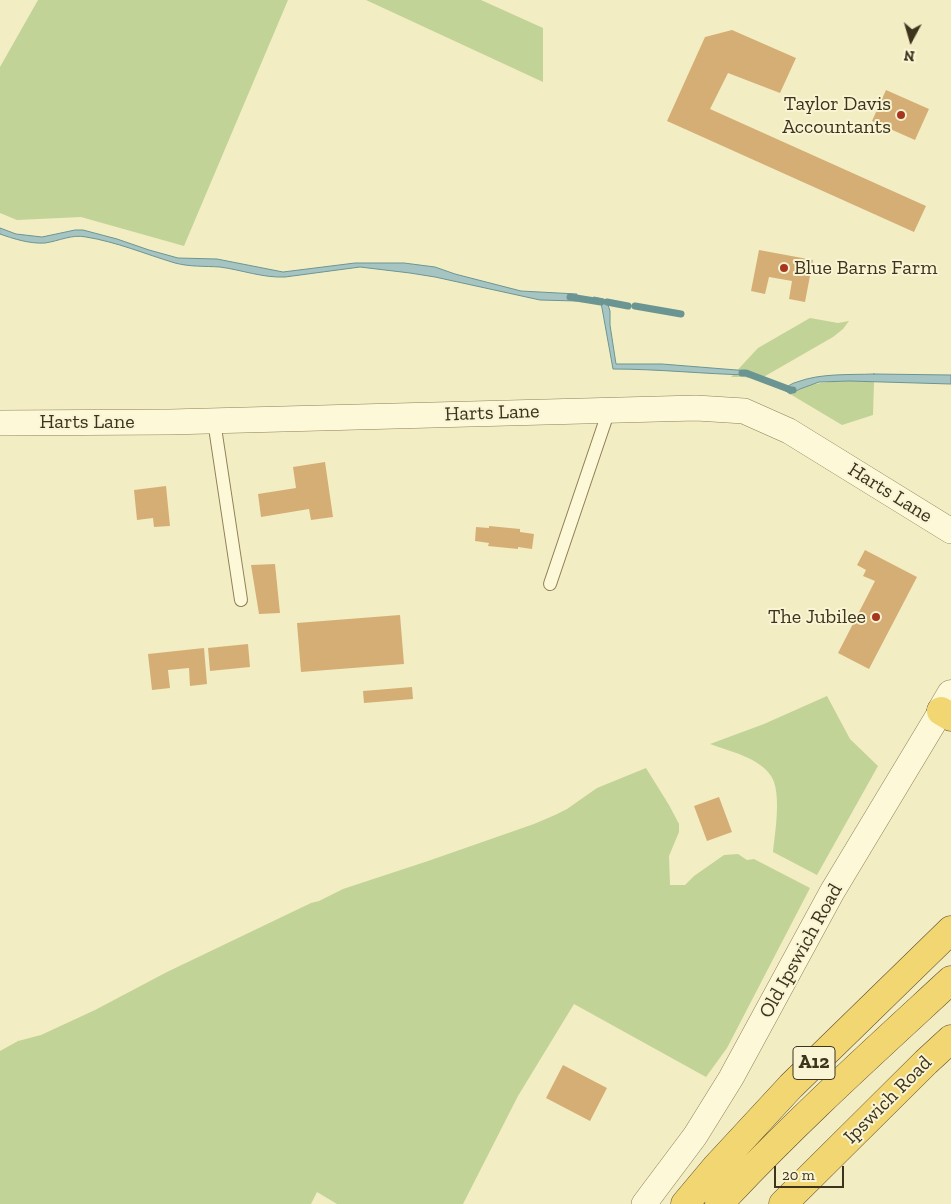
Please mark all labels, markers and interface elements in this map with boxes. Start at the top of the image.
north arrow [886,15,936,65]
text: N [903,46,916,64]
place label: Taylor Davis Accountants [782,92,891,139]
marker: Taylor Davis Accountants [895,109,907,121]
place label: Blue Barns Farm [794,256,938,280]
marker: Blue Barns Farm [778,262,790,274]
street label: Harts Lane [444,399,540,427]
street label: Harts Lane [39,410,135,434]
street label: Harts Lane [843,458,937,528]
place label: The Jubilee [768,605,866,629]
marker: The Jubilee [870,611,882,623]
street label: Old Ipswich Road [754,880,848,1022]
road number: A12 [793,1046,835,1080]
street label: Ipswich Road [839,1051,937,1149]
scale bar [776,1156,846,1188]
text: 20 m [782,1166,815,1184]

